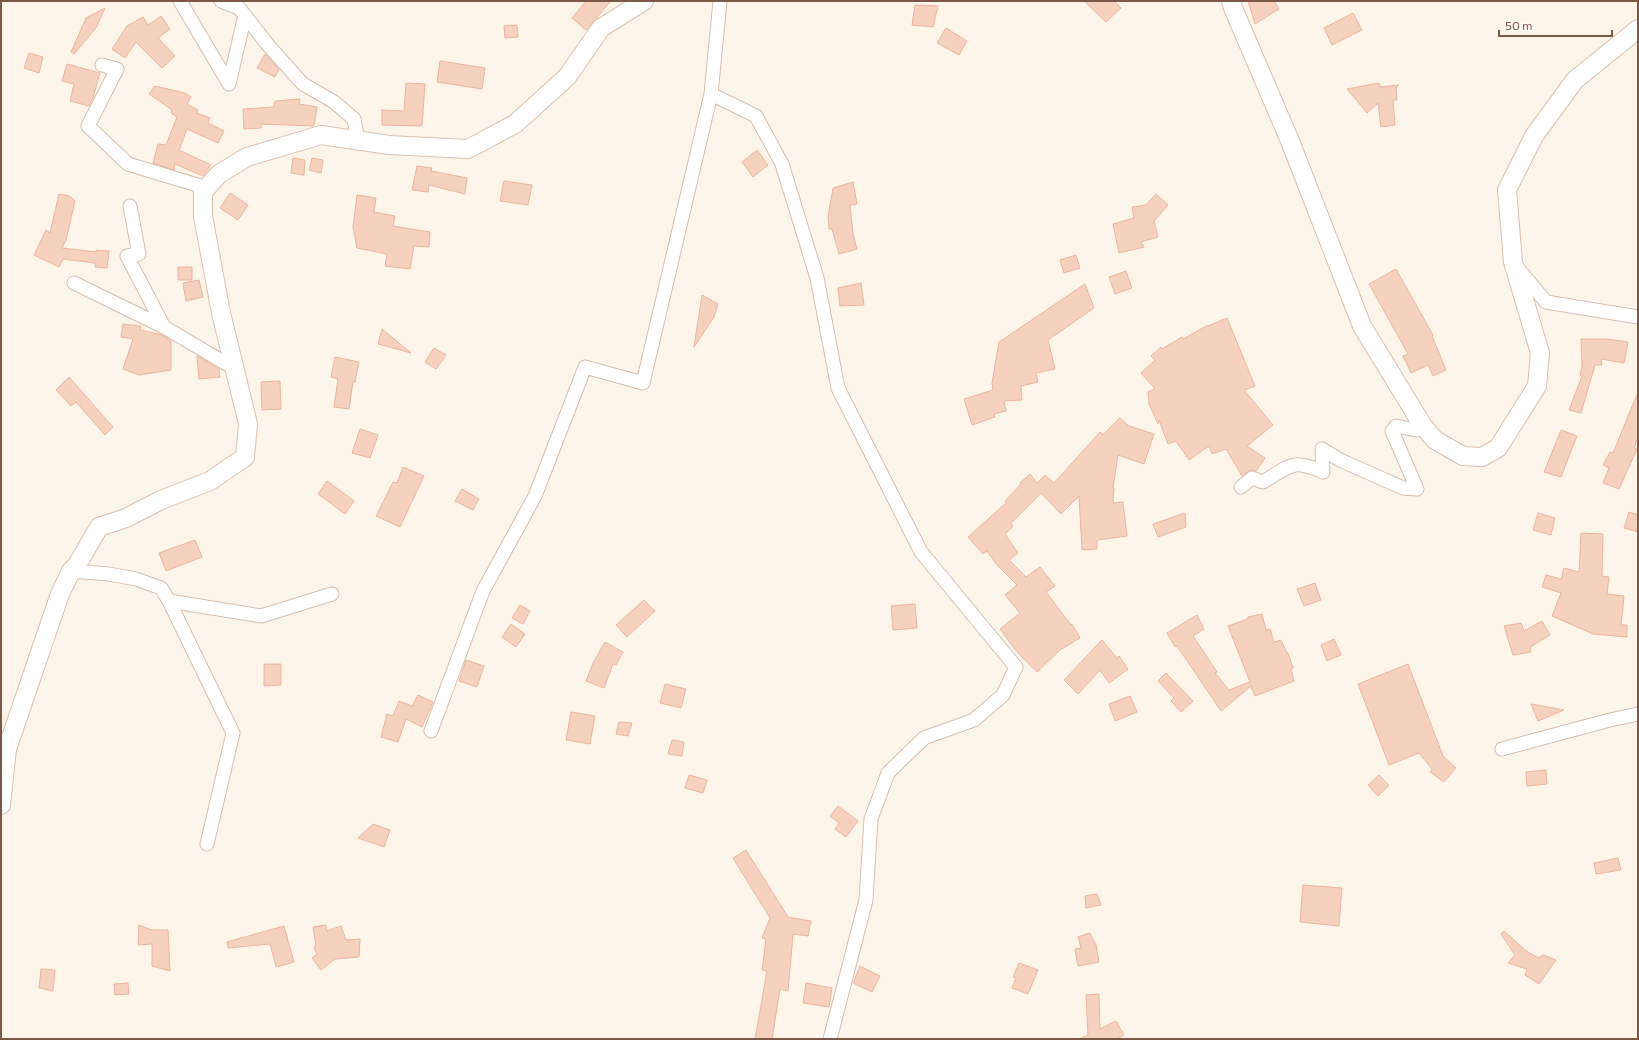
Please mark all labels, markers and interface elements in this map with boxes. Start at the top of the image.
scale bar [1499,12,1612,38]
text: 50 m [1505,18,1533,32]

